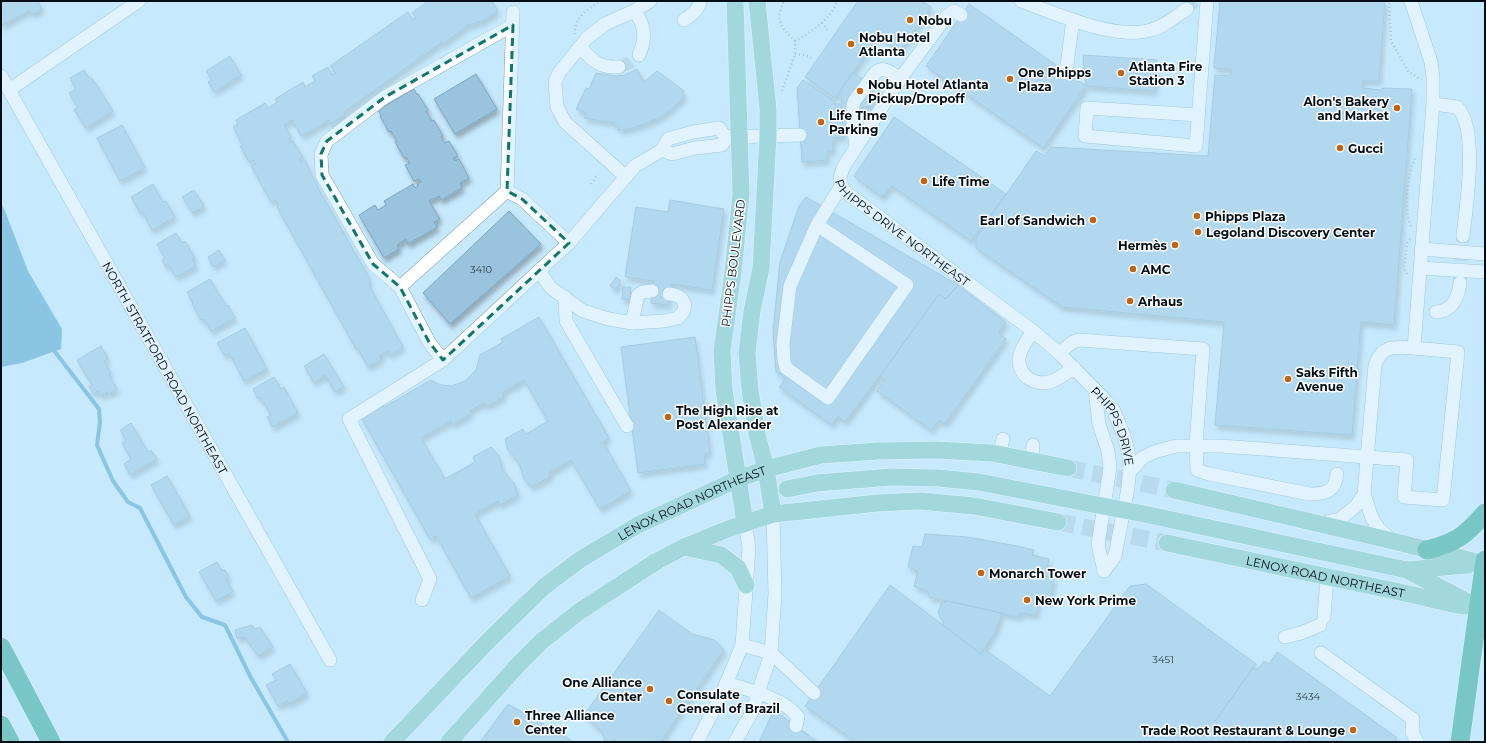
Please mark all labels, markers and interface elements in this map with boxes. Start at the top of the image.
place label: Nobu [918,13,952,28]
marker: Nobu [905,15,915,25]
place label: Nobu Hotel Atlanta [858,30,930,59]
marker: Nobu Hotel Atlanta [846,39,856,49]
place label: Atlanta Fire Station 3 [1128,59,1203,88]
place label: One Phipps Plaza [1018,65,1092,94]
marker: Atlanta Fire Station 3 [1116,68,1126,78]
marker: One Phipps Plaza [1005,74,1015,84]
place label: Nobu Hotel Atlanta Pickup/Dropoff [868,77,989,106]
marker: Nobu Hotel Atlanta Pickup/Dropoff [855,86,865,96]
place label: Alon's Bakery and Market [1302,94,1390,123]
marker: Alon's Bakery and Market [1392,103,1402,113]
place label: Life TIme Parking [829,108,887,137]
marker: Life TIme Parking [816,117,826,127]
place label: Gucci [1348,141,1383,156]
marker: Gucci [1335,143,1345,153]
place label: Life Time [932,174,990,189]
marker: Life Time [919,176,929,186]
street label: PHIPPS DRIVE NORTHEAST [832,177,973,289]
street label: PHIPPS BOULEVARD [718,198,748,328]
place label: Phipps Plaza [1205,209,1286,224]
marker: Phipps Plaza [1192,211,1202,221]
place label: Earl of Sandwich [980,213,1085,228]
marker: Earl of Sandwich [1088,215,1098,225]
place label: Legoland Discovery Center [1206,225,1375,240]
marker: Legoland Discovery Center [1193,227,1203,237]
place label: Hermès [1118,238,1168,253]
marker: Hermès [1170,240,1180,250]
street label: NORTH STRATFORD ROAD NORTHEAST [100,259,231,477]
place label: AMC [1140,262,1171,277]
house number: 3410 [470,263,492,276]
marker: AMC [1128,264,1138,274]
place label: Arhaus [1137,294,1183,309]
marker: Arhaus [1125,296,1135,306]
place label: Saks Fifth Avenue [1295,365,1358,394]
marker: Saks Fifth Avenue [1283,374,1293,384]
street label: PHIPPS DRIVE [1088,383,1138,467]
place label: The High Rise at Post Alexander [676,403,779,432]
marker: The High Rise at Post Alexander [663,412,673,422]
street label: LENOX ROAD NORTHEAST [615,462,768,543]
street label: LENOX ROAD NORTHEAST [1245,552,1406,600]
place label: Monarch Tower [989,566,1086,581]
marker: Monarch Tower [976,568,986,578]
place label: New York Prime [1035,593,1136,608]
marker: New York Prime [1022,595,1032,605]
house number: 3451 [1152,653,1174,666]
place label: One Alliance Center [562,675,642,704]
marker: One Alliance Center [645,684,655,694]
place label: Consulate General of Brazil [677,687,780,716]
house number: 3434 [1296,690,1321,703]
marker: Consulate General of Brazil [664,696,674,706]
place label: Three Alliance Center [525,708,615,737]
marker: Three Alliance Center [512,717,522,727]
place label: Trade Root Restaurant & Lounge [1141,723,1345,738]
marker: Trade Root Restaurant & Lounge [1348,725,1358,735]

